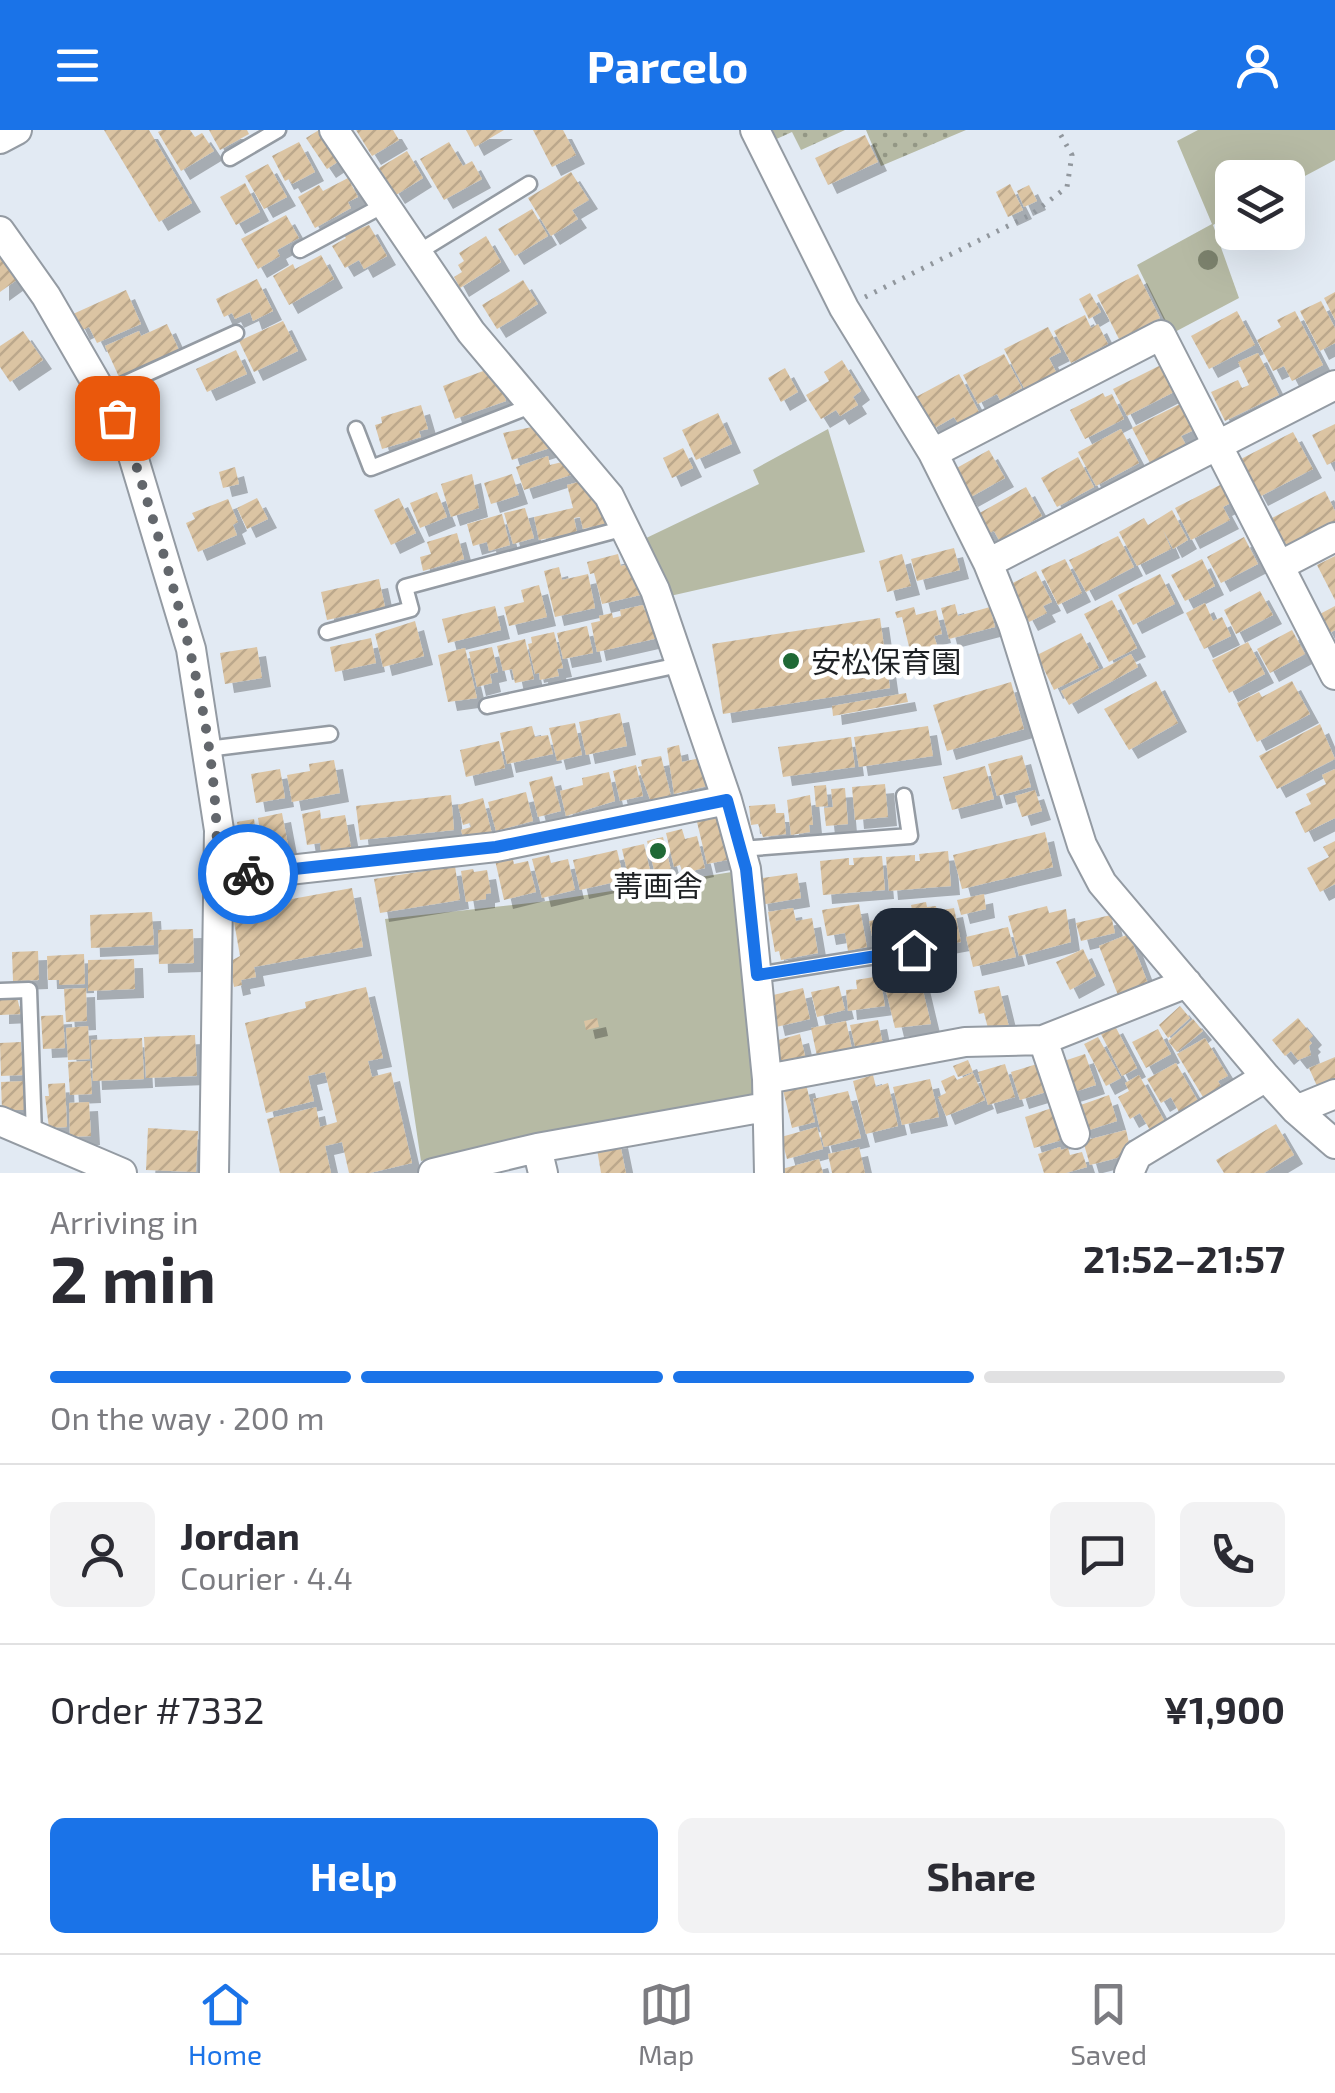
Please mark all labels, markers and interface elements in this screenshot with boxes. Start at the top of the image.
icon: menu [50,38,105,93]
text: Parcelo [587,38,748,92]
icon: person [1230,38,1285,93]
map controls [1215,160,1305,250]
button: layers [1215,160,1305,250]
pin [75,376,160,461]
icon: bag [90,391,145,446]
place label: 安松保育園 [811,643,961,679]
marker: 安松保育園 [780,650,802,672]
courier [198,824,298,924]
marker: 菁画舎 [647,840,669,862]
icon: bike [221,847,276,902]
place label: 菁画舎 [613,867,703,903]
pin [872,908,957,993]
icon: home [887,923,942,978]
text: Arriving in [50,1202,199,1240]
text: 21:52–21:57 [1083,1235,1285,1281]
text: 2 min [50,1238,216,1316]
text: On the way · 200 m [50,1398,325,1436]
button: person [50,1502,155,1607]
button: chat [1050,1502,1155,1607]
button: phone [1180,1502,1285,1607]
text: Jordan [180,1512,300,1558]
text: Courier · 4.4 [180,1558,353,1596]
text: Order #7332 [50,1686,264,1732]
text: ¥1,900 [1164,1686,1285,1732]
button: Help [50,1818,658,1933]
button: Share [678,1818,1285,1933]
tab: Home [188,1977,262,2071]
tab: Map [638,1977,694,2071]
tab: Saved [1070,1977,1147,2071]

